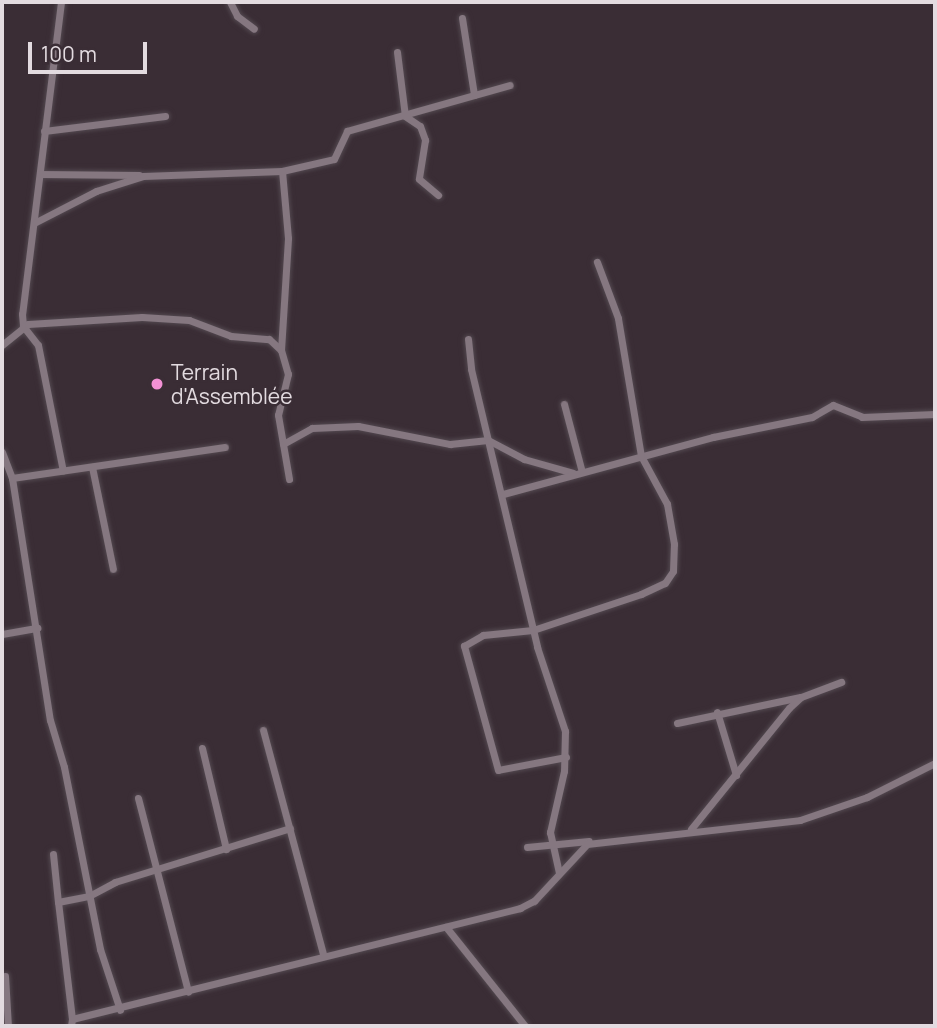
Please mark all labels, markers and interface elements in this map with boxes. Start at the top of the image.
scale bar [32,28,150,72]
text: 100 m [41,40,97,68]
place label: Terrain d'Assemblée [171,359,292,409]
marker: Terrain d'Assemblée [149,376,165,392]

